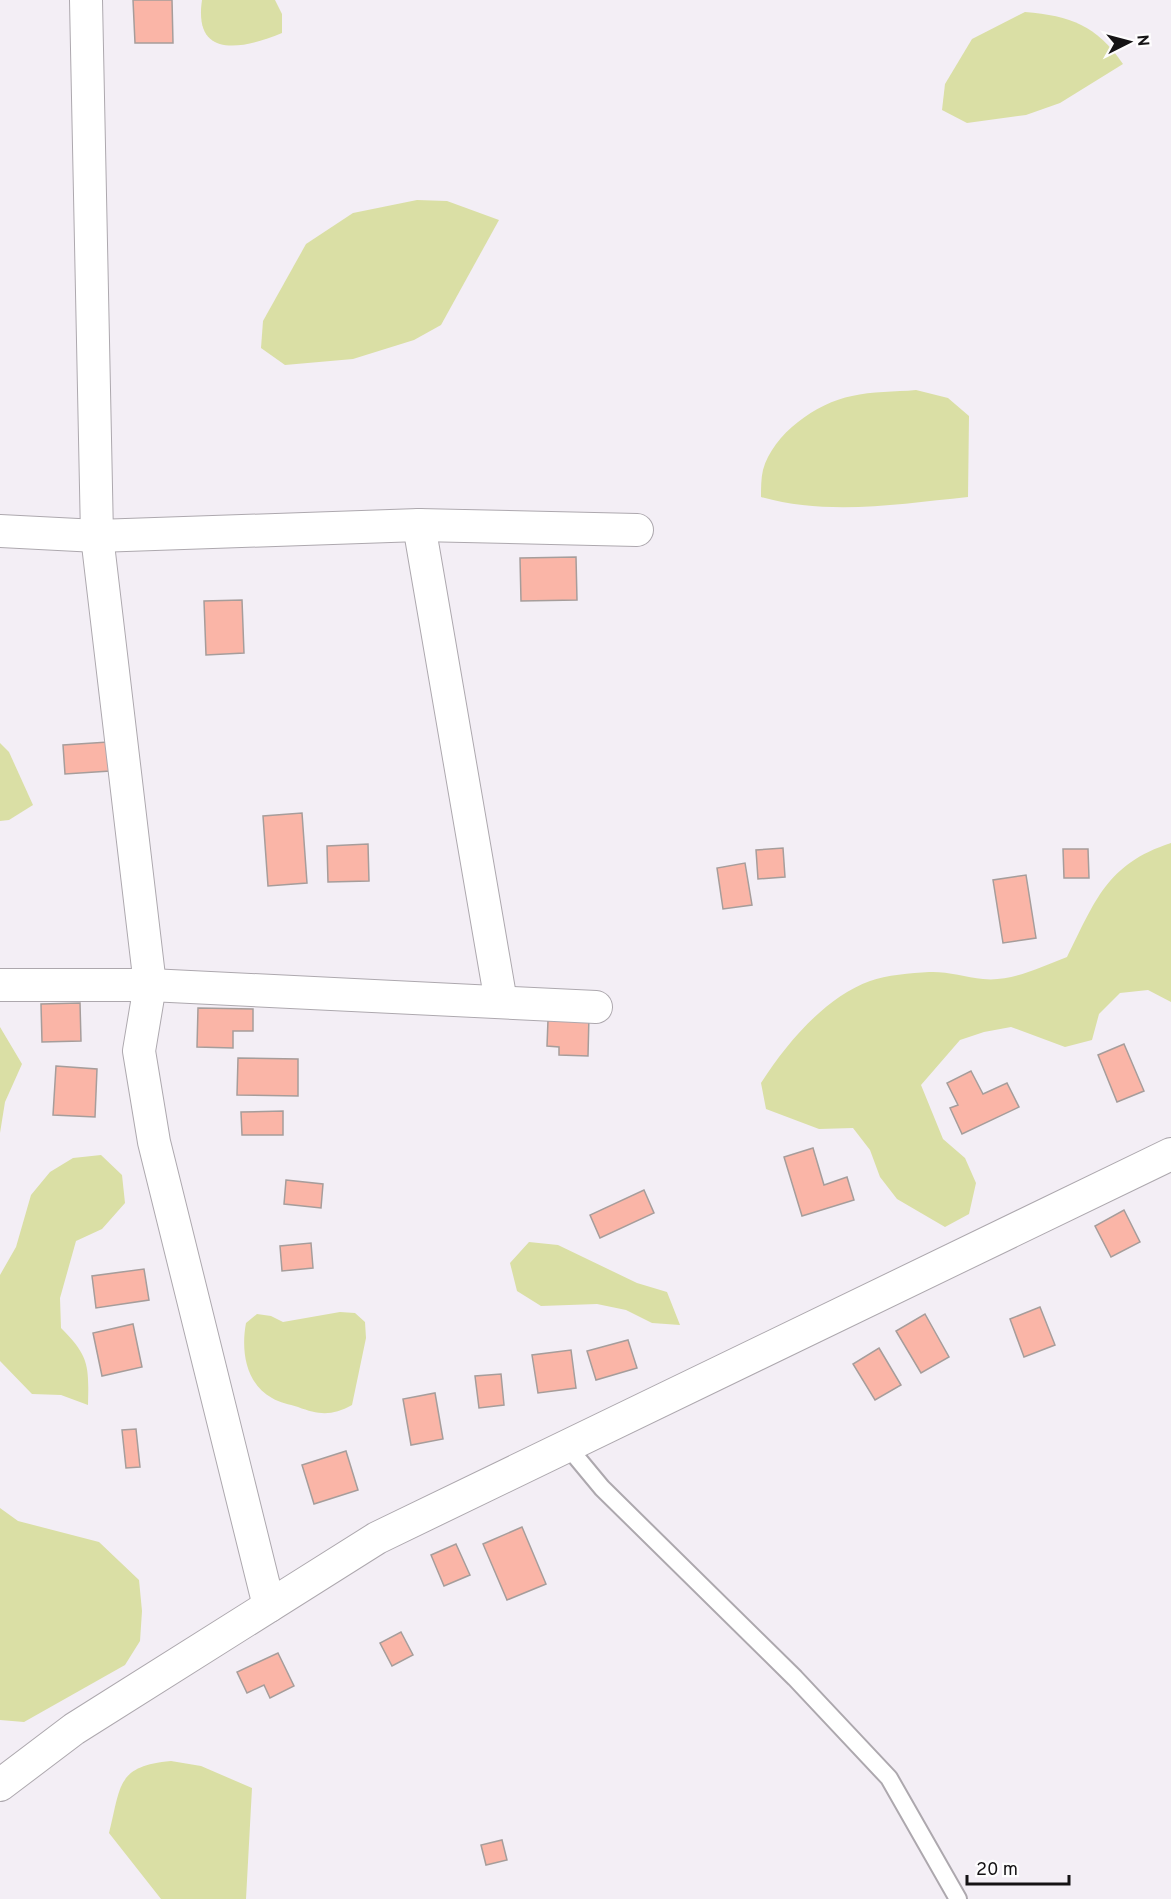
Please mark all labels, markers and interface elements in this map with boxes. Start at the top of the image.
north arrow [1099,12,1159,72]
text: N [1131,34,1152,47]
scale bar [967,1848,1069,1886]
text: 20 m [976,1859,1018,1882]

